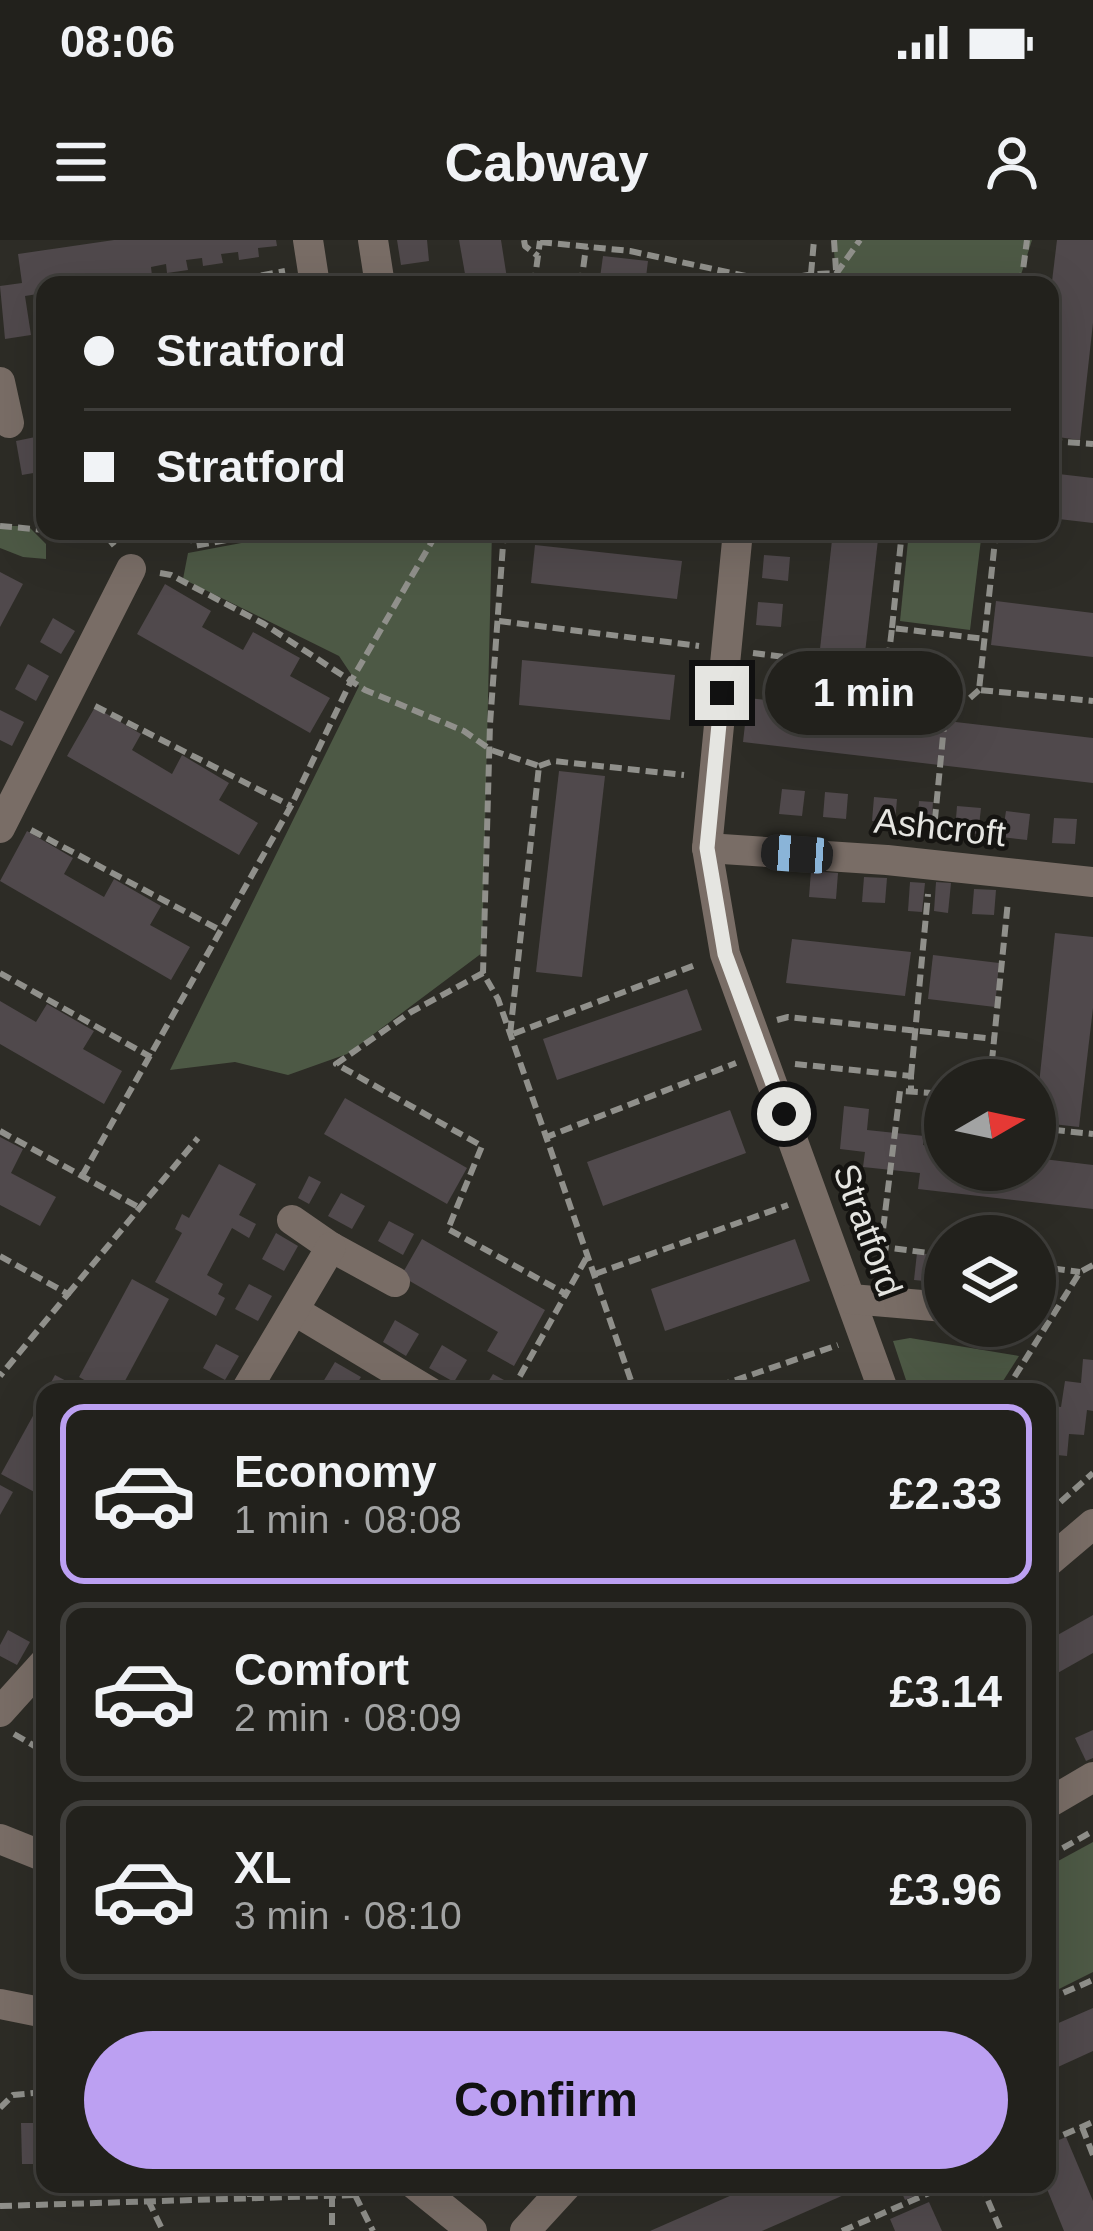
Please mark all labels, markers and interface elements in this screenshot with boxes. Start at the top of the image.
text: 08:06 [60,16,175,67]
icon: menu [48,129,114,195]
icon: person [979,129,1045,195]
text: Cabway [444,132,649,192]
text: Stratford [156,325,346,376]
text: Stratford [156,441,346,492]
callout: 1 min [764,651,962,735]
route end [695,666,749,720]
text: 1 min [813,671,915,714]
street label: Ashcroft [872,800,1008,854]
car [760,834,834,874]
north arrow [924,1059,1056,1191]
map controls [924,1059,1056,1347]
route start [757,1087,811,1141]
street label: Stratford [825,1158,911,1302]
button: layers [924,1215,1056,1347]
icon: car [90,1440,198,1548]
text: Economy [234,1446,437,1497]
text: £2.33 [889,1468,1002,1519]
text: 1 min · 08:08 [234,1498,462,1541]
icon: car [90,1638,198,1746]
text: Comfort [234,1644,409,1695]
text: £3.14 [889,1666,1002,1717]
text: 2 min · 08:09 [234,1696,462,1739]
icon: car [90,1836,198,1944]
text: XL [234,1842,292,1893]
text: £3.96 [889,1864,1002,1915]
text: 3 min · 08:10 [234,1894,462,1937]
button: Confirm [84,2031,1008,2169]

